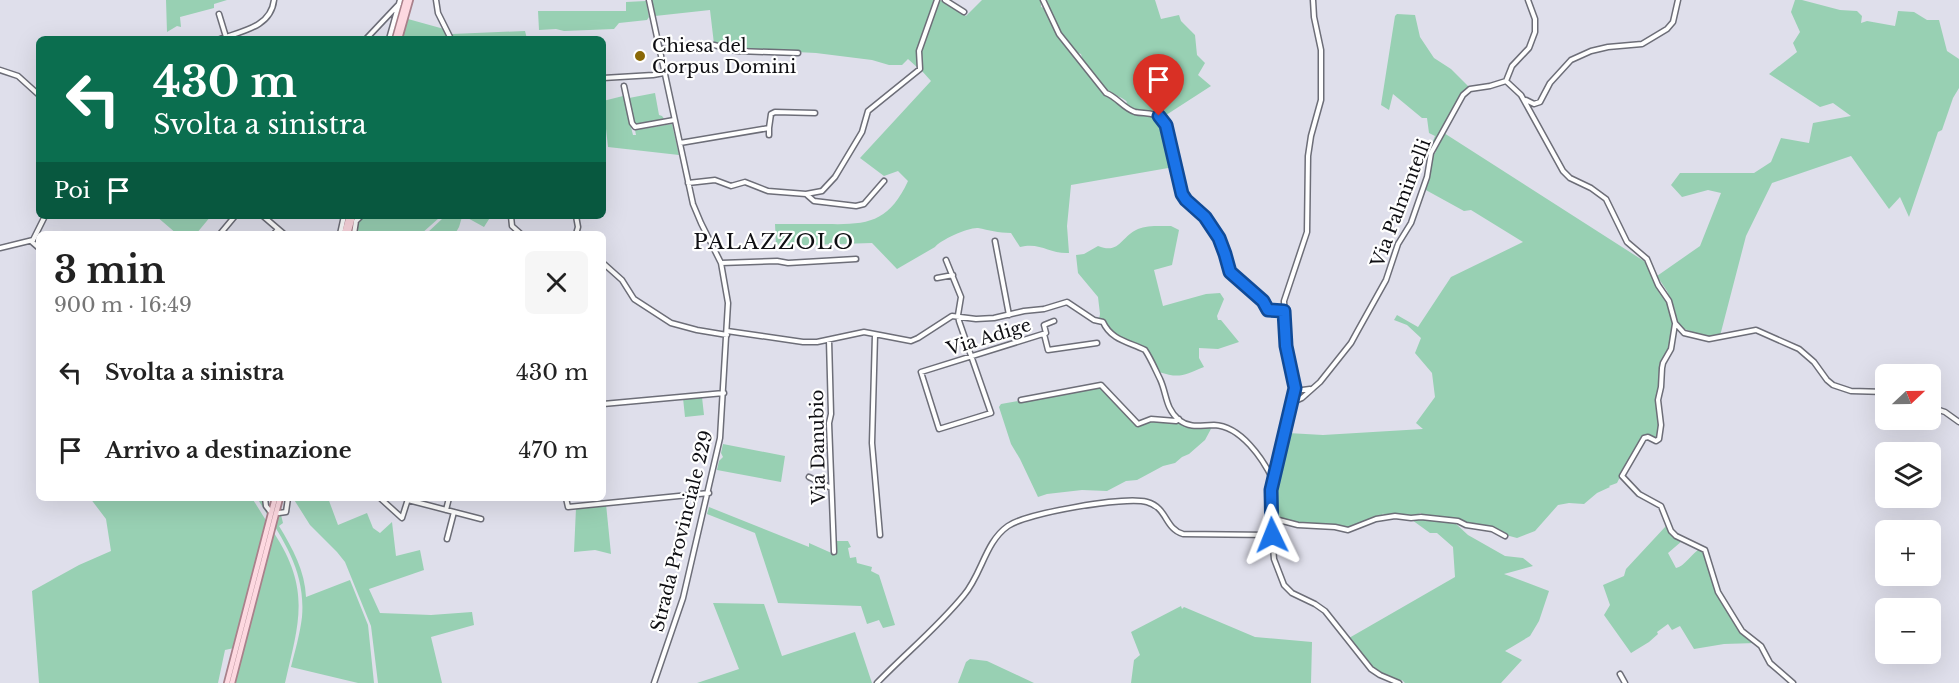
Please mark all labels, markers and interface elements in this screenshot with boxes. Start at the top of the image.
place label: Chiesa del Corpus Domini [652,35,796,78]
marker: Chiesa del Corpus Domini [633,49,647,63]
pin [1133,54,1184,116]
text: 430 m [153,56,297,108]
icon: left [54,60,132,138]
icon: arrive [1142,63,1175,96]
text: Svolta a sinistra [153,108,367,141]
street label: Via Palmintelli [1366,136,1436,271]
icon: arrive [102,174,135,207]
text: Poi [54,177,90,204]
district label: PALAZZOLO [693,229,855,255]
text: 3 min [54,248,166,293]
button: close [525,251,588,314]
text: 900 m · 16:49 [54,293,192,317]
street label: Via Adige [943,314,1034,361]
icon: left [54,356,87,389]
text: Svolta a sinistra [105,359,284,386]
text: 430 m [516,359,588,386]
north arrow [1875,364,1941,430]
map controls [1875,364,1941,664]
street label: Via Danubio [806,389,830,506]
street label: Strada Provinciale 229 [646,428,718,634]
icon: arrive [54,434,87,467]
text: Arrivo a destinazione [105,437,352,464]
text: 470 m [518,437,588,464]
button: layers [1875,442,1941,508]
position arrow [1240,503,1304,567]
button: + [1875,520,1941,586]
button: − [1875,598,1941,664]

